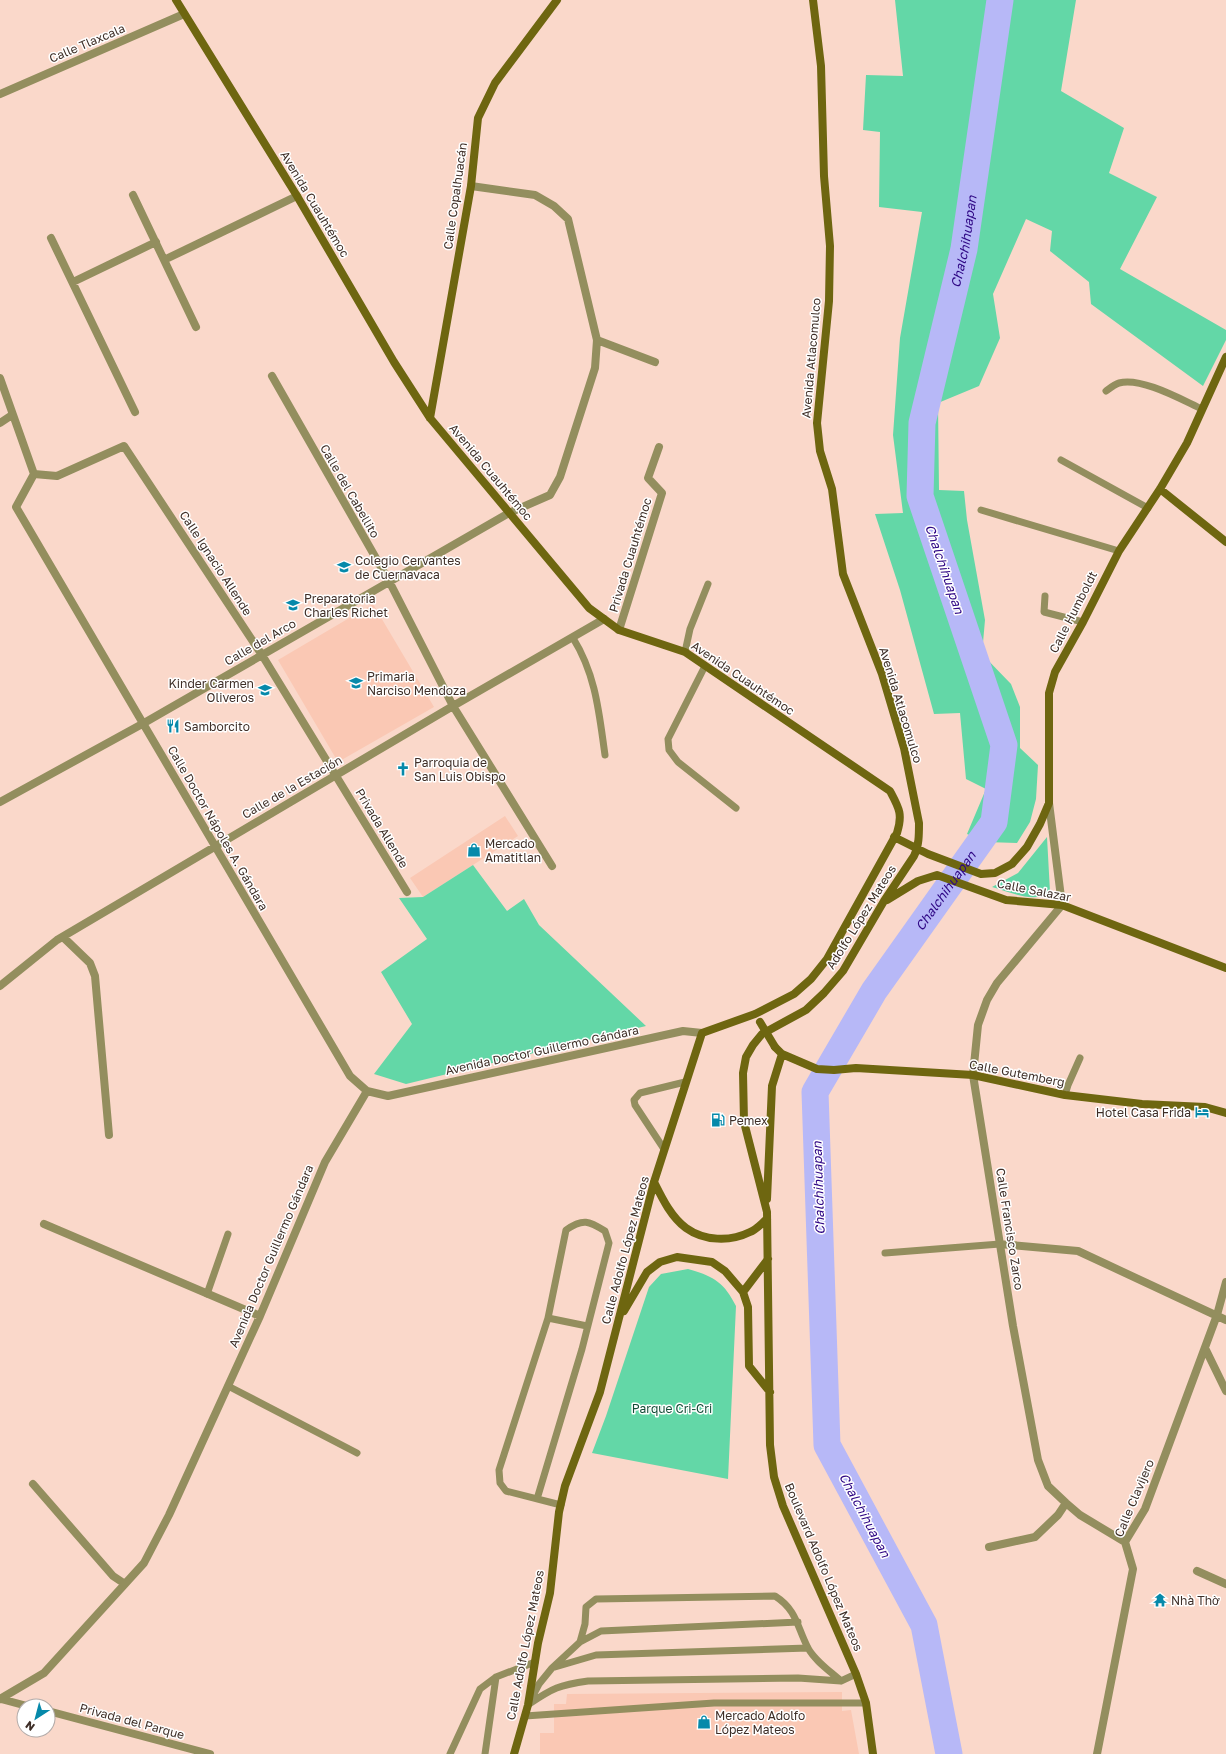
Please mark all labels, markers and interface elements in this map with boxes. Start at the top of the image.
street label: Calle Tlaxcala [47,20,127,66]
street label: Calle Copalhuacán [440,142,470,250]
street label: Avenida Cuauhtémoc [277,148,353,260]
water label: Chalchihuapan [947,193,980,289]
street label: Avenida Atlacomulco [798,297,824,419]
street label: Avenida Cuauhtémoc [446,421,536,524]
street label: Calle del Cabellito [317,441,383,541]
street label: Privada Cuauhtémoc [605,496,655,614]
street label: Calle Ignacio Allende [177,508,255,618]
water label: Chalchihuapan [922,522,968,617]
place label: Colegio Cervantes de Cuernavaca [355,553,461,582]
school or university icon: Colegio Cervantes de Cuernavaca [336,559,352,575]
street label: Calle Humboldt [1046,568,1100,655]
place label: Preparatoria Charles Richet [304,591,388,620]
school or university icon: Preparatoria Charles Richet [285,597,301,613]
street label: Calle del Arco [222,616,298,668]
street label: Avenida Cuauhtémoc [689,638,798,718]
street label: Avenida Atlacomulco [876,645,926,765]
place label: Primaria Narciso Mendoza [367,669,466,698]
school or university icon: Primaria Narciso Mendoza [348,675,364,691]
place label: Kinder Carmen Oliveros [169,676,254,705]
school or university icon: Kinder Carmen Oliveros [257,682,273,698]
restaurant icon: Samborcito [165,718,181,734]
place label: Samborcito [184,719,250,734]
street label: Calle Doctor Nápoles A. Gándara [165,743,271,913]
street label: Calle de la Estación [239,752,345,822]
place label: Parroquia de San Luis Obispo [414,755,506,784]
church icon: Parroquia de San Luis Obispo [395,761,411,777]
street label: Privada Allende [352,786,412,871]
place label: Mercado Amatitlan [485,836,541,865]
shop icon: Mercado Amatitlan [466,842,482,858]
water label: Chalchihuapan [912,847,979,933]
street label: Adolfo López Mateos [823,862,899,972]
street label: Calle Salazar [996,875,1073,905]
street label: Avenida Doctor Guillermo Gándara [444,1022,640,1078]
street label: Calle Gutemberg [968,1056,1066,1090]
hotel icon: Hotel Casa Frida [1194,1104,1210,1120]
place label: Hotel Casa Frida [1096,1105,1191,1120]
fuel station icon: Pemex [710,1112,726,1128]
place label: Pemex [729,1113,768,1128]
water label: Chalchihuapan [808,1140,828,1235]
street label: Avenida Doctor Guillermo Gándara [226,1162,316,1350]
street label: Calle Francisco Zarco [993,1167,1027,1291]
street label: Calle Adolfo López Mateos [598,1174,652,1326]
park label: Parque Cri-Cri [632,1401,712,1416]
street label: Calle Clavijero [1111,1457,1157,1539]
water label: Chalchihuapan [836,1470,894,1561]
street label: Boulevard Adolfo López Mateos [782,1481,866,1653]
street label: Calle Adolfo López Mateos [503,1569,547,1721]
temple icon: Nhà Thờ [1152,1592,1168,1608]
place label: Nhà Thờ [1171,1593,1220,1608]
north arrow [16,1698,56,1738]
street label: Privada del Parque [78,1700,186,1742]
place label: Mercado Adolfo López Mateos [715,1708,805,1737]
shop icon: Mercado Adolfo López Mateos [696,1714,712,1730]
text: N [23,1719,37,1734]

